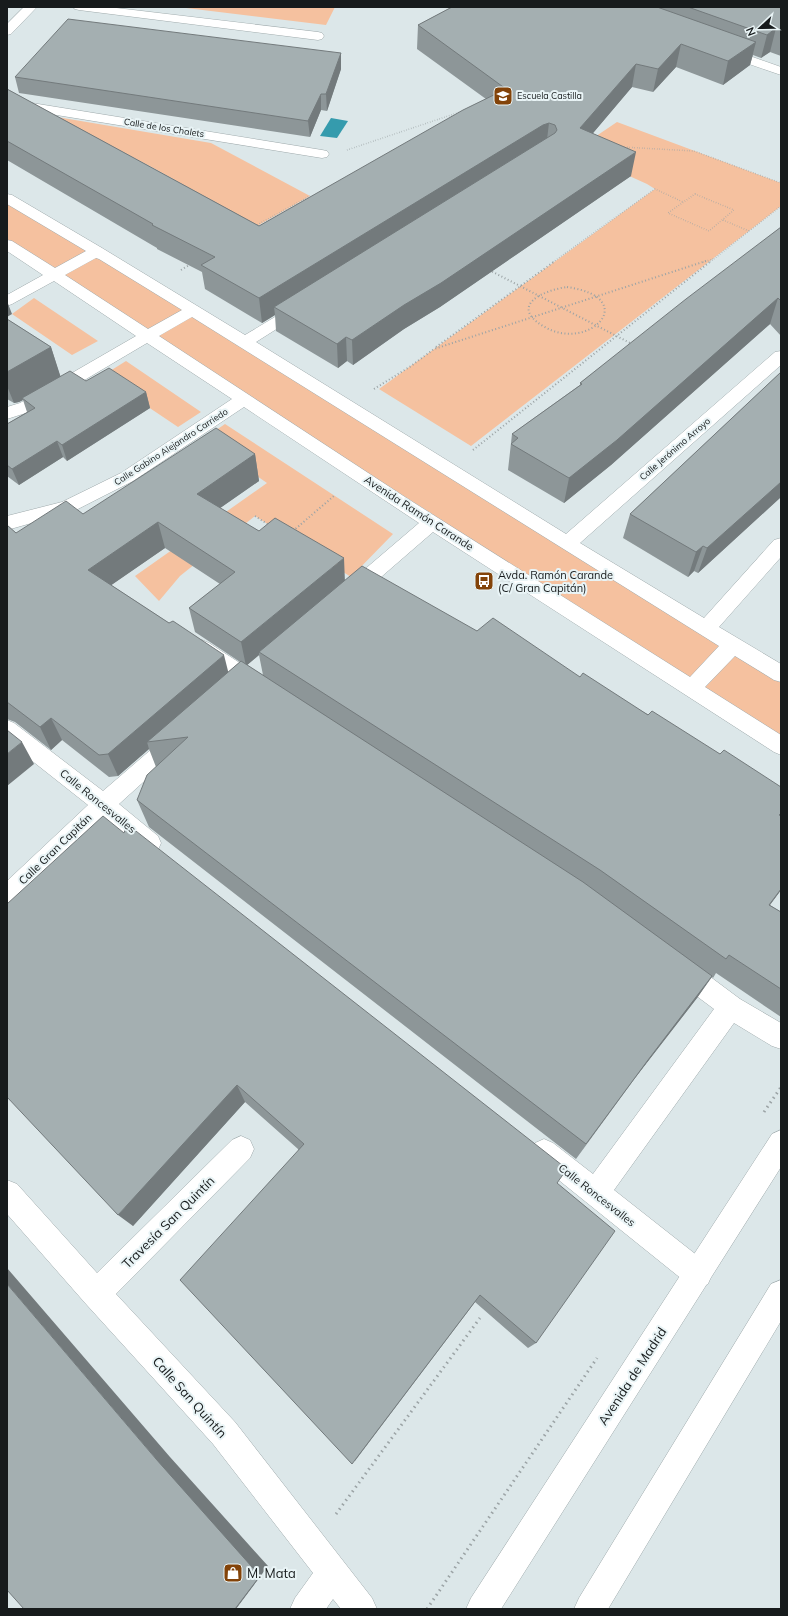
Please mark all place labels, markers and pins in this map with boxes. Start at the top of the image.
school or university icon: Escuela Castilla [492,85,514,107]
place label: Escuela Castilla [517,90,582,101]
place label: Avda. Ramón Carande (C/ Gran Capitán) [498,568,613,595]
bus stop icon: Avda. Ramón Carande (C/ Gran Capitán) [473,570,495,592]
shop icon: M. Mata [222,1562,244,1584]
place label: M. Mata [247,1565,296,1581]

